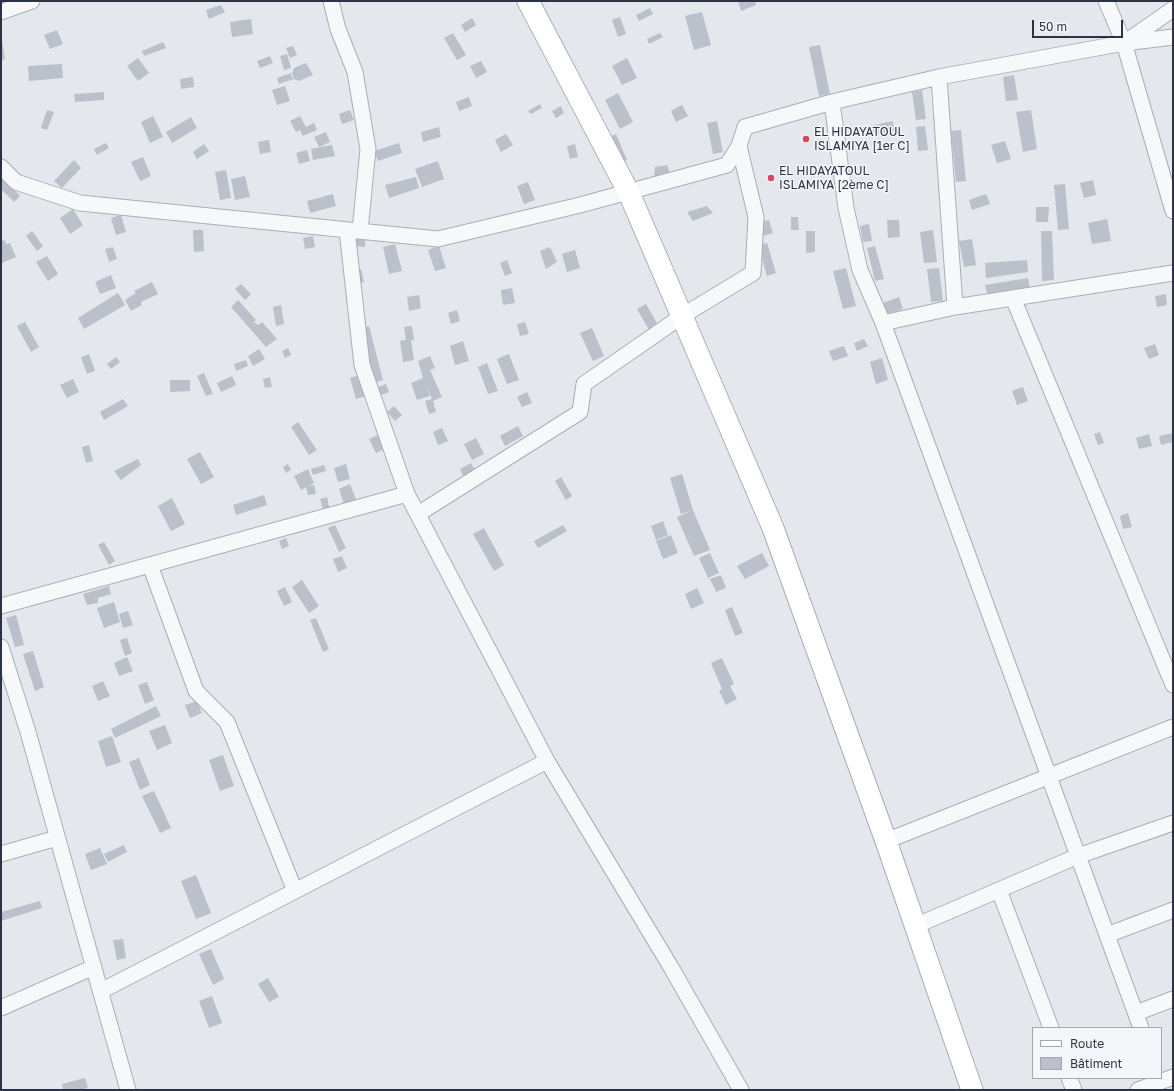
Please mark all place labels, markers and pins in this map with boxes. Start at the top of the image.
place label: EL HIDAYATOUL ISLAMIYA [1er C] [814,125,910,153]
marker: EL HIDAYATOUL ISLAMIYA [1er C] [801,134,811,144]
place label: EL HIDAYATOUL ISLAMIYA [2ème C] [779,164,889,192]
marker: EL HIDAYATOUL ISLAMIYA [2ème C] [766,173,776,183]

